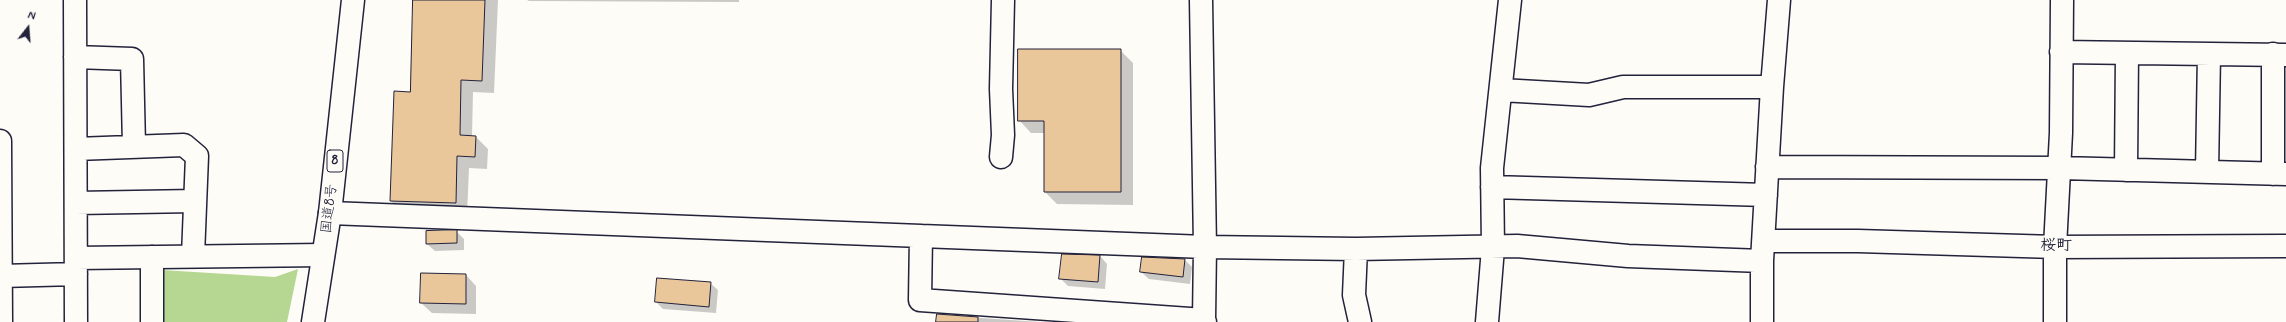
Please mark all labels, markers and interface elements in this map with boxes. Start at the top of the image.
north arrow [8,8,48,48]
text: N [26,9,37,24]
road number: 8 [327,150,343,172]
street label: 国道8号 [319,183,341,235]
district label: 桜町 [2040,237,2072,257]

